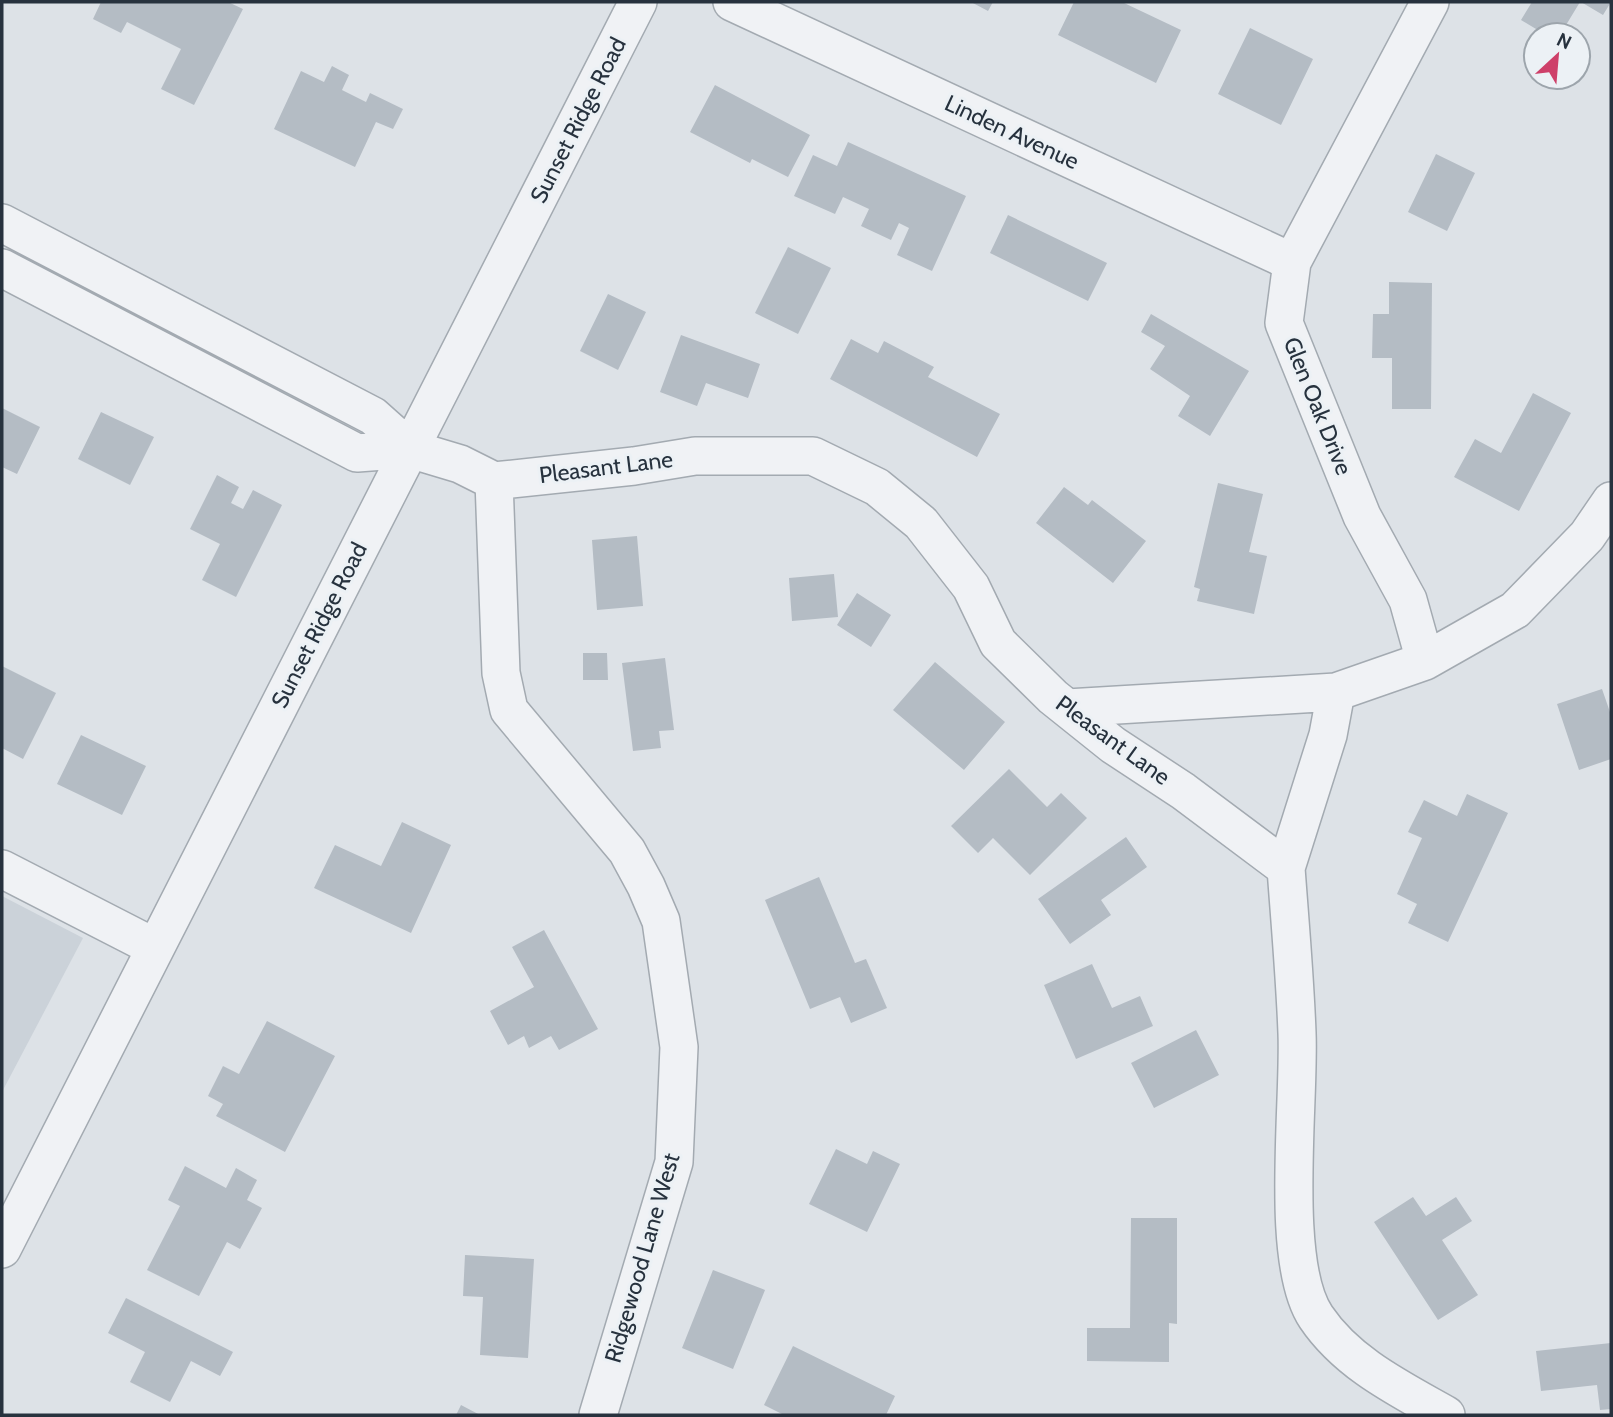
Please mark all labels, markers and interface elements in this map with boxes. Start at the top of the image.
north arrow [1522,21,1592,91]
text: N [1553,28,1575,54]
street label: Sunset Ridge Road [524,33,632,207]
street label: Linden Avenue [940,89,1084,175]
street label: Glen Oak Drive [1278,333,1358,479]
street label: Pleasant Lane [538,445,675,489]
street label: Sunset Ridge Road [265,538,373,712]
street label: Pleasant Lane [1050,689,1176,791]
street label: Ridgewood Lane West [599,1150,685,1366]

